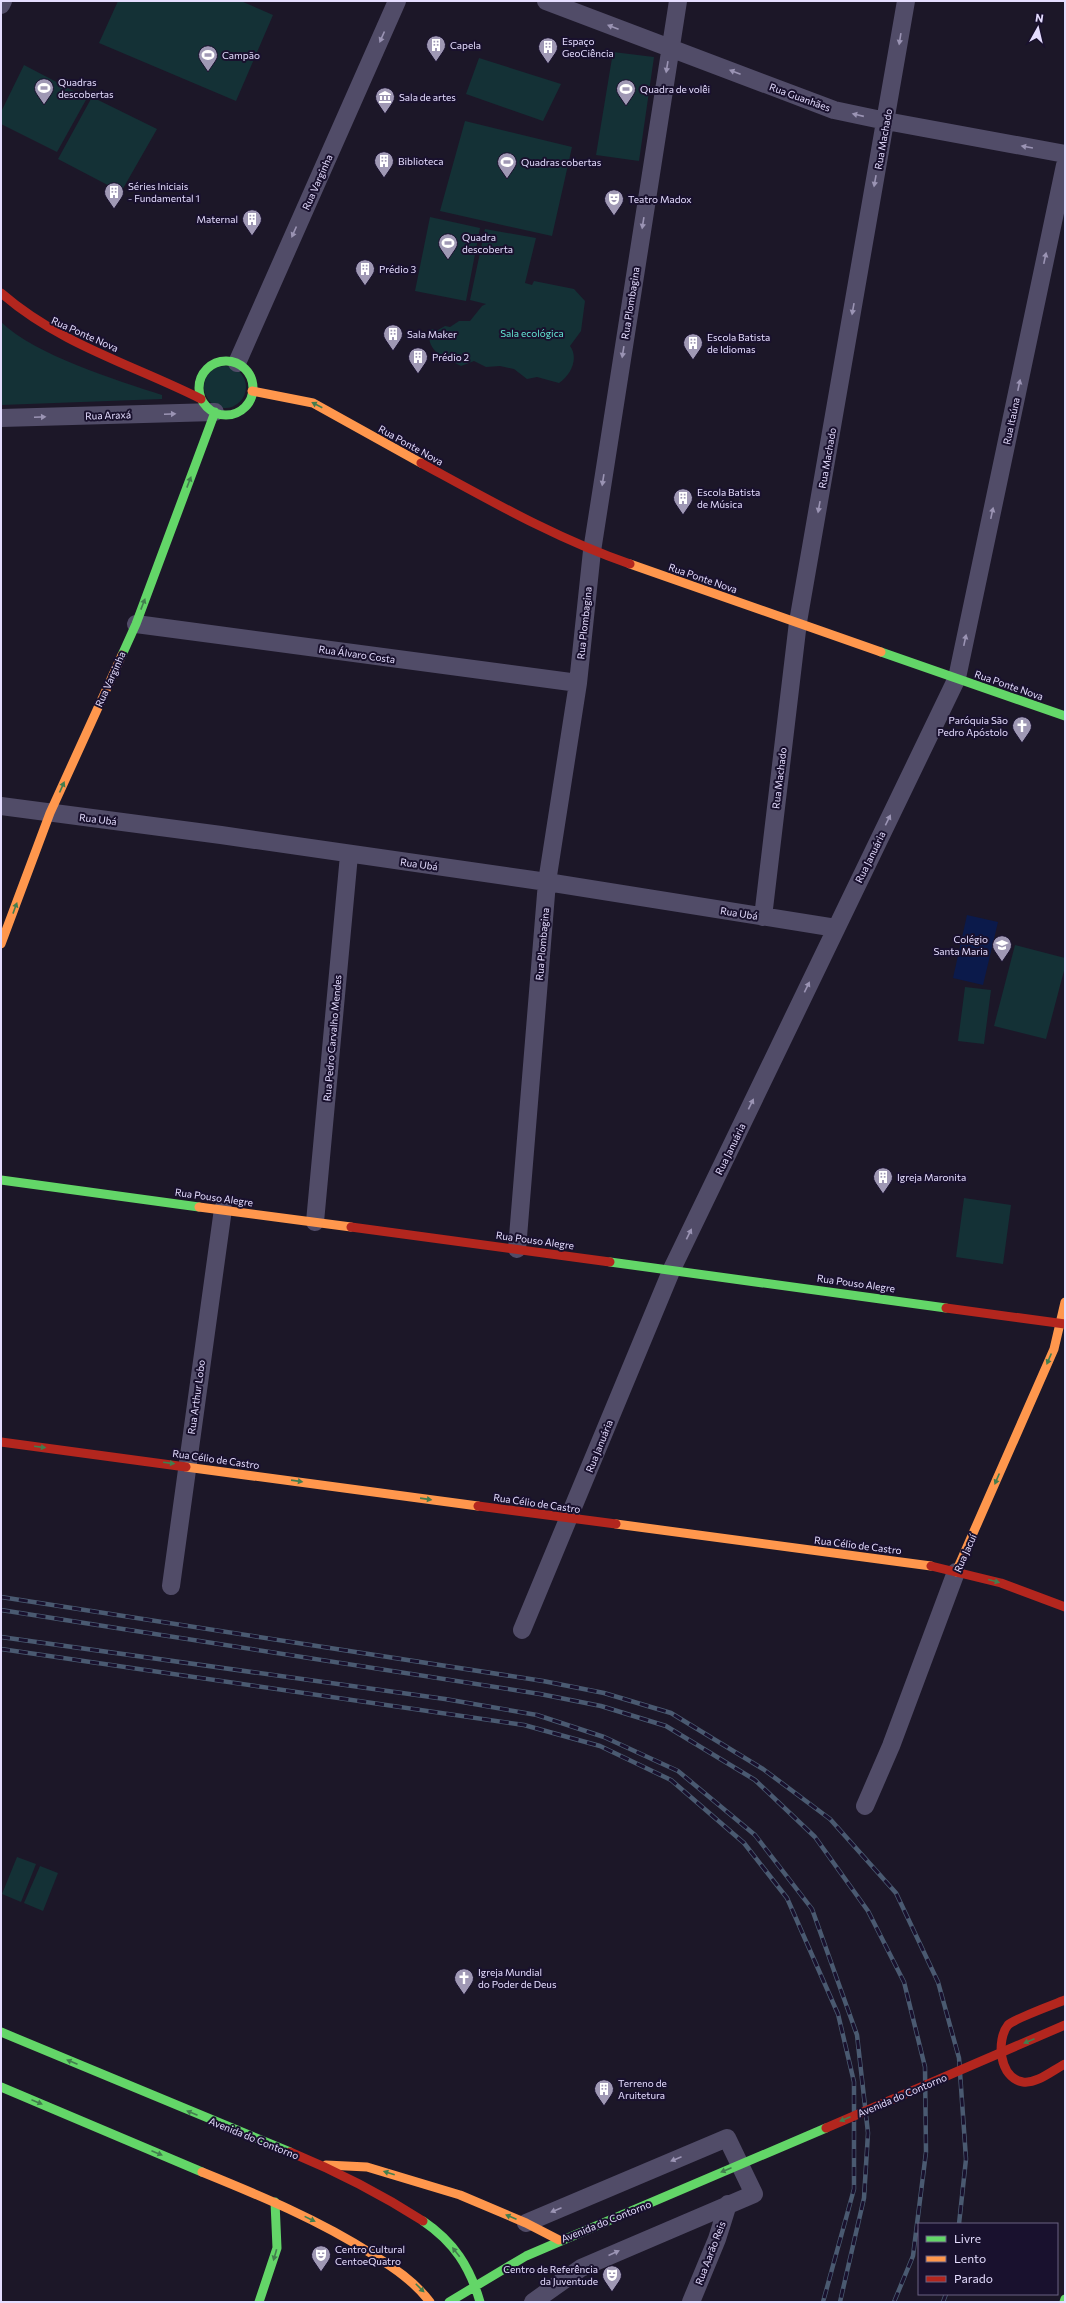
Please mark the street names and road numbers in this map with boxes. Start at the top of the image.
street label: Rua Guanhães [768,80,833,114]
street label: Rua Machado [872,108,894,170]
street label: Rua Varginha [299,152,335,212]
street label: Rua Plombagina [618,266,642,340]
street label: Rua Ponte Nova [50,314,120,354]
street label: Rua Itaúna [1000,396,1022,446]
street label: Rua Araxá [85,408,131,422]
street label: Rua Ponte Nova [377,422,445,468]
street label: Rua Machado [816,427,838,489]
street label: Rua Ponte Nova [667,561,739,595]
street label: Rua Plombagina [574,586,594,660]
street label: Rua Álvaro Costa [318,643,396,665]
street label: Rua Varginha [92,649,128,709]
street label: Rua Ponte Nova [973,668,1045,702]
street label: Rua Machado [769,747,789,809]
street label: Rua Ubá [79,811,117,827]
street label: Rua Januária [852,829,888,885]
street label: Rua Ubá [399,855,439,873]
street label: Rua Ubá [719,904,759,922]
street label: Rua Plombagina [533,907,551,981]
street label: Rua Pedro Carvalho Mendes [320,974,344,1102]
street label: Rua Januária [712,1121,748,1177]
street label: Rua Pouso Alegre [174,1186,254,1208]
street label: Rua Pouso Alegre [495,1229,575,1251]
street label: Rua Pouso Alegre [816,1272,896,1294]
street label: Rua Arthur Lobo [185,1359,207,1435]
street label: Rua Januária [583,1418,615,1474]
street label: Rua Célio de Castro [172,1447,260,1471]
street label: Rua Célio de Castro [493,1491,581,1515]
street label: Rua Jacuí [951,1532,979,1574]
street label: Rua Célio de Castro [814,1534,902,1556]
street label: Avenida do Contorno [856,2071,949,2119]
street label: Avenida do Contorno [207,2114,301,2162]
street label: Avenida do Contorno [559,2197,653,2245]
street label: Rua Aarão Reis [692,2219,728,2286]

